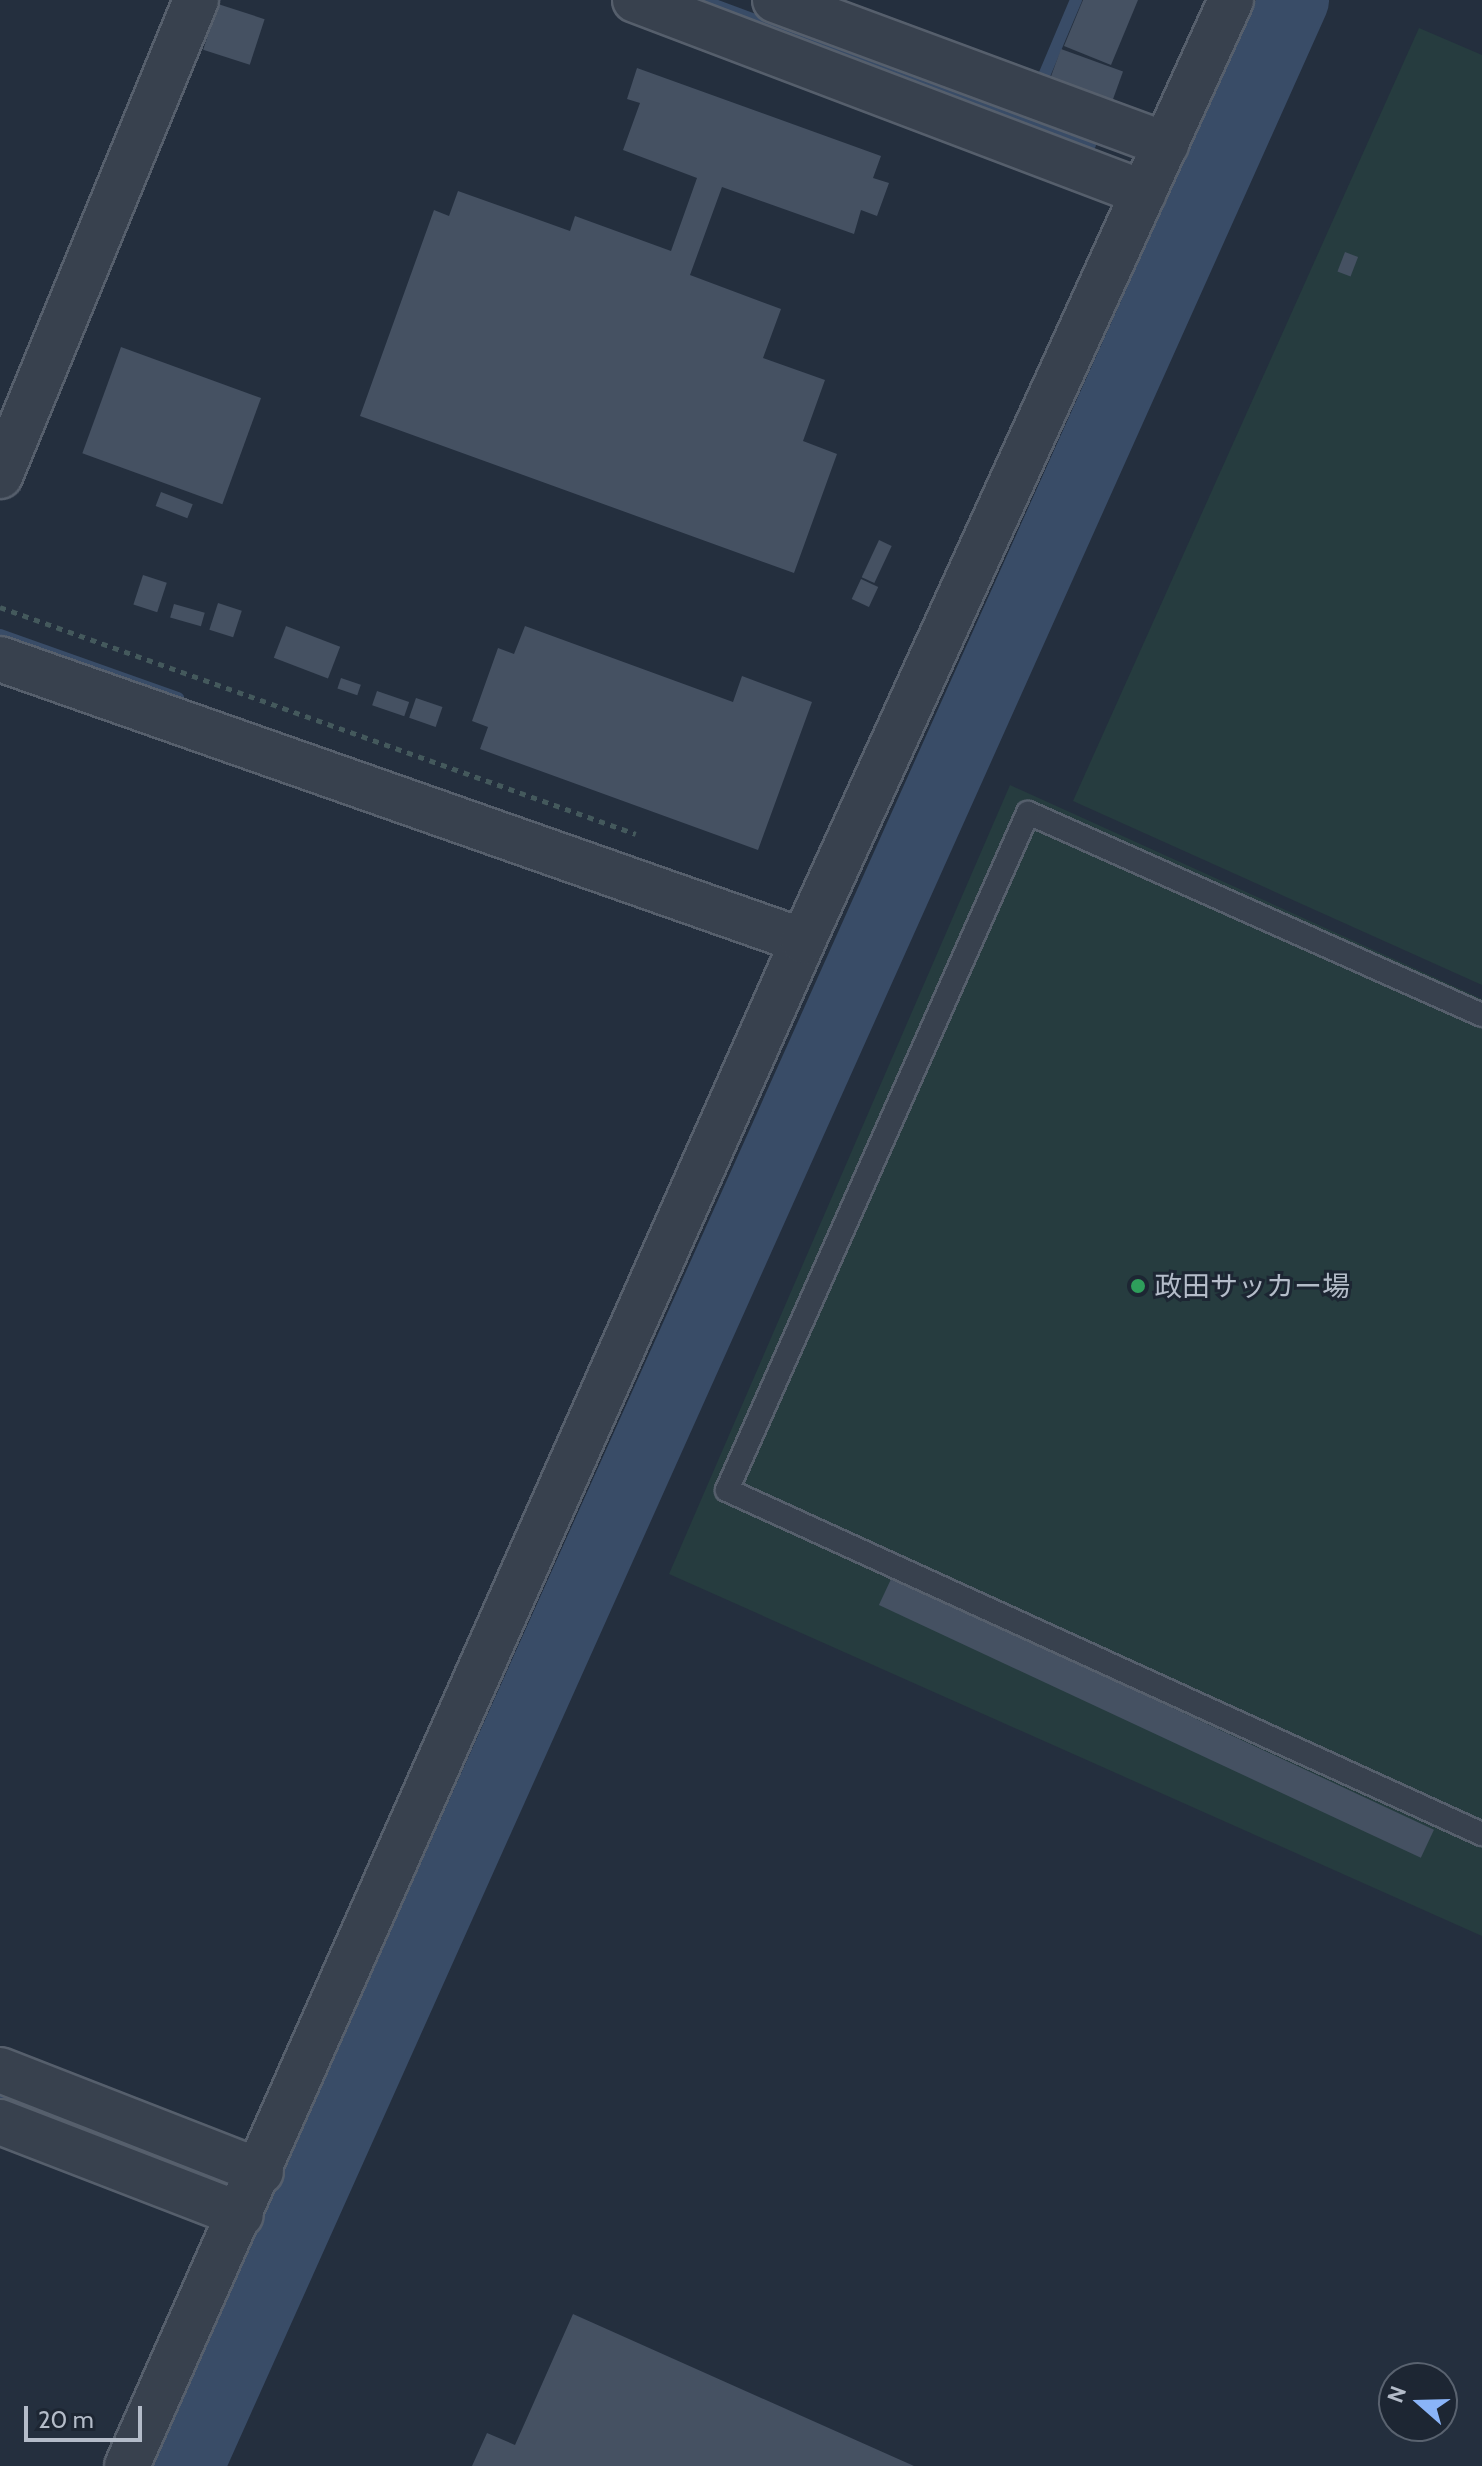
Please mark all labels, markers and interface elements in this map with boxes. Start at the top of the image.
place label: 政田サッカー場 [1154,1269,1350,1303]
marker: 政田サッカー場 [1129,1277,1147,1295]
north arrow [1378,2362,1458,2442]
text: N [1382,2382,1412,2406]
scale bar [28,2390,146,2440]
text: 20 m [38,2405,94,2434]

